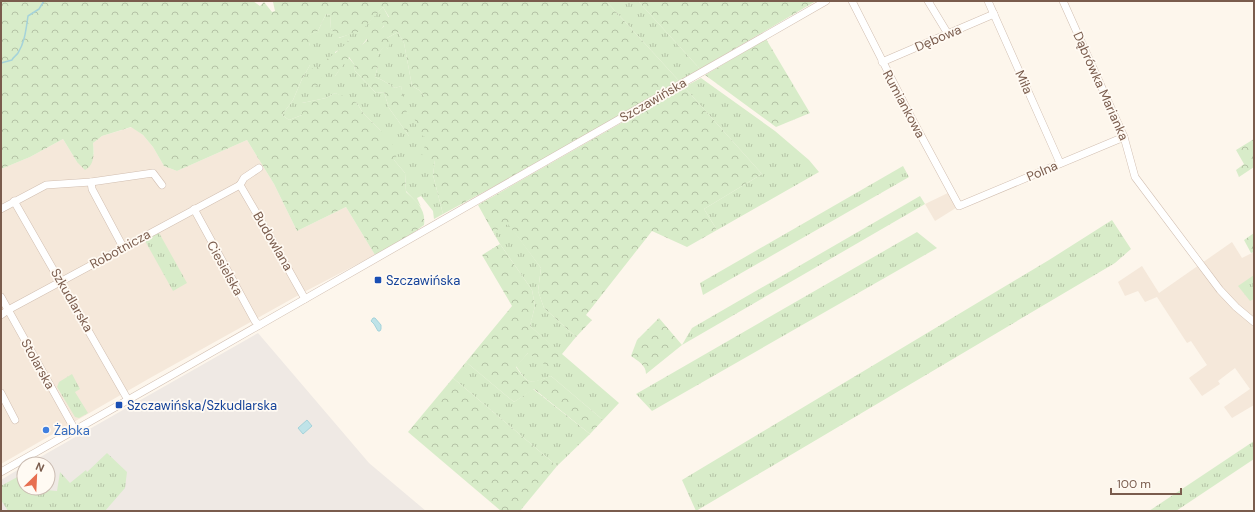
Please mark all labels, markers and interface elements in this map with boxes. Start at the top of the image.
street label: Dębowa [912,21,964,55]
street label: Dąbrówka Marianka [1069,29,1133,143]
street label: Rumiankowa [879,67,929,141]
street label: Miła [1011,67,1037,97]
street label: Szczawińska [617,74,689,126]
street label: Polna [1024,157,1060,185]
street label: Budowlana [249,208,297,274]
street label: Robotnicza [87,225,153,273]
street label: Ciesielska [203,238,247,298]
street label: Szkudlarska [47,265,97,335]
place label: Szczawińska [386,272,460,289]
marker: Szczawińska [373,275,383,285]
street label: Stolarska [17,336,59,392]
place label: Szczawińska/Szkudlarska [127,397,277,414]
marker: Szczawińska/Szkudlarska [114,400,124,410]
place label: Żabka [54,422,90,439]
marker: Żabka [41,425,51,435]
north arrow [16,456,56,496]
text: N [34,459,47,475]
scale bar [1111,470,1181,496]
text: 100 m [1117,476,1151,492]

